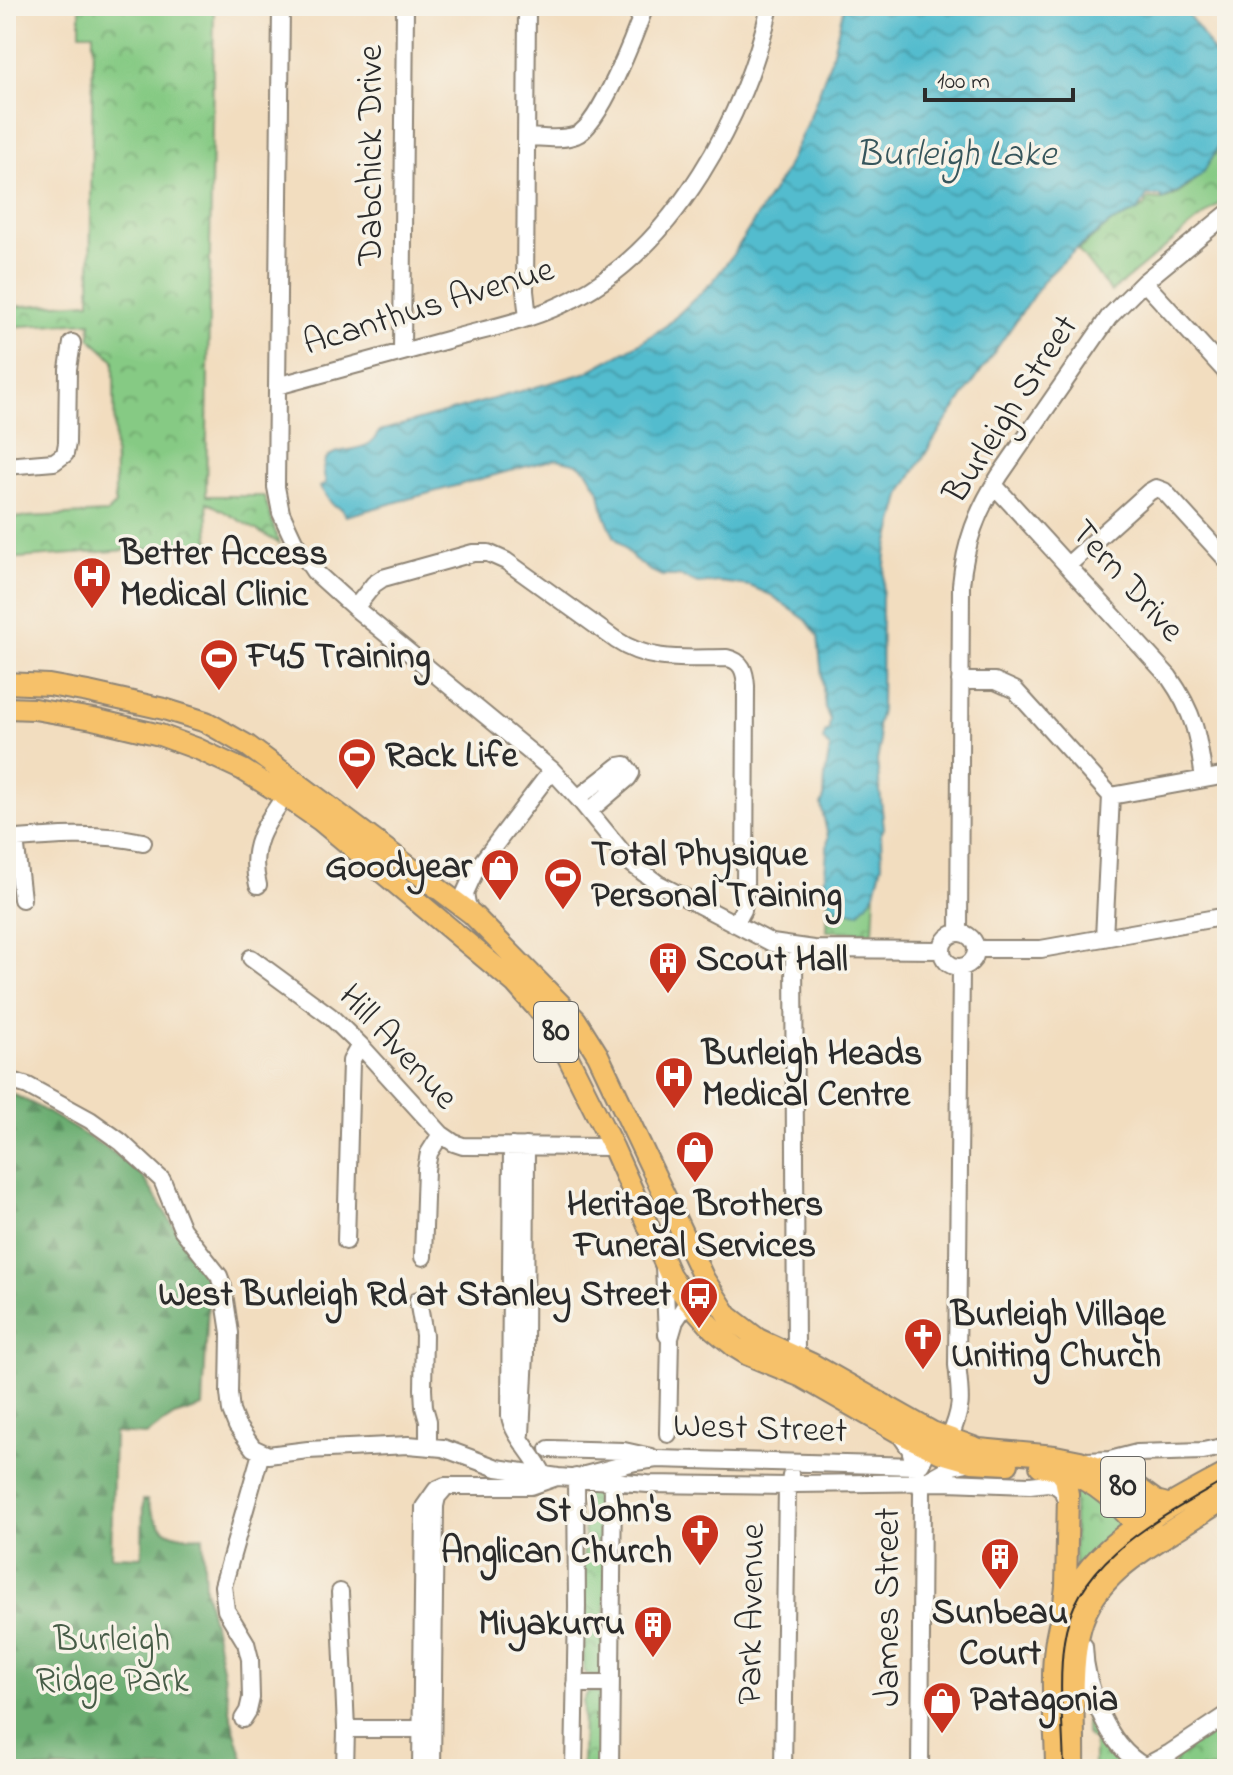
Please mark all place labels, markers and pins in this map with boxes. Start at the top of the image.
place label: Better Access Medical Clinic [118,529,328,623]
hospital icon: Better Access Medical Clinic [71,555,113,610]
place label: F45 Training [245,632,431,686]
sports icon: F45 Training [198,637,240,692]
place label: Rack Life [385,731,519,784]
sports icon: Rack Life [336,736,378,791]
place label: Total Physique Personal Training [591,830,842,925]
place label: Goodyear [325,842,473,895]
shop icon: Goodyear [479,847,521,902]
sports icon: Total Physique Personal Training [542,856,584,911]
place label: Scout Hall [696,935,848,988]
building icon: Scout Hall [647,940,689,995]
place label: Burleigh Heads Medical Centre [700,1029,922,1123]
hospital icon: Burleigh Heads Medical Centre [653,1055,695,1110]
shop icon: Heritage Brothers Funeral Services [674,1129,716,1184]
place label: Heritage Brothers Funeral Services [567,1180,823,1274]
place label: West Burleigh Rd at Stanley Street [158,1270,672,1324]
bus stop icon: West Burleigh Rd at Stanley Street [678,1275,720,1330]
place label: Burleigh Village Uniting Church [949,1290,1166,1385]
church icon: Burleigh Village Uniting Church [902,1316,944,1371]
place label: St John's Anglican Church [441,1486,672,1581]
church icon: St John's Anglican Church [679,1512,721,1567]
building icon: Sunbeau Court [979,1536,1021,1591]
place label: Sunbeau Court [932,1588,1068,1682]
place label: Miyakurru [478,1599,625,1652]
building icon: Miyakurru [632,1604,674,1659]
place label: Patagonia [970,1675,1118,1729]
shop icon: Patagonia [921,1680,963,1735]

